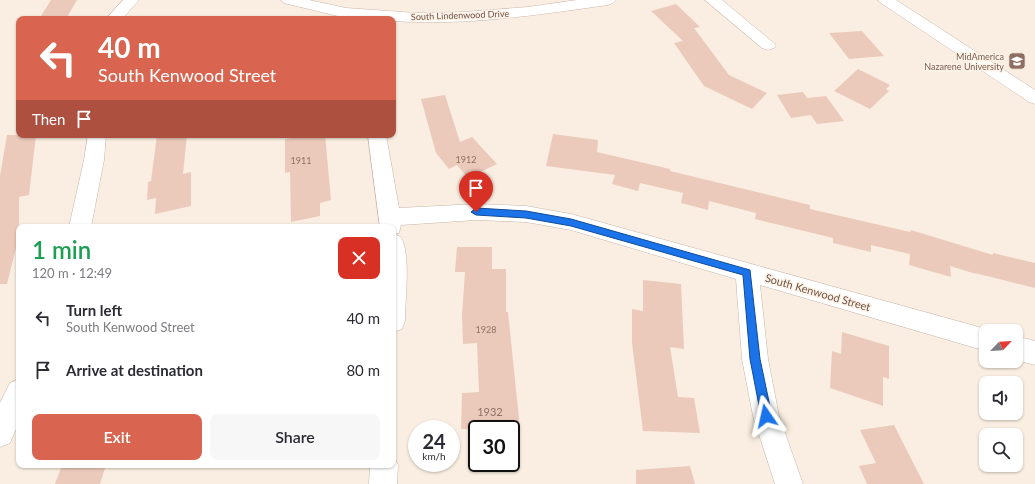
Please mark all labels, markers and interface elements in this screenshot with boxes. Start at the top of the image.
street label: South Lindenwood Drive [411,8,509,22]
text: 40 m [98,30,161,64]
icon: left [32,32,84,84]
place label: MidAmerica Nazarene University [924,51,1004,72]
school or university icon: MidAmerica Nazarene University [1007,51,1027,71]
text: South Kenwood Street [98,64,276,86]
icon: arrive [73,108,95,130]
text: Then [32,110,65,128]
house number: 1912 [456,154,476,165]
house number: 1911 [291,155,311,166]
pin [459,171,493,212]
icon: arrive [465,177,487,199]
text: 1 min [32,235,91,264]
button: close [338,237,380,279]
text: 120 m · 12:49 [32,265,112,281]
street label: South Kenwood Street [764,271,872,313]
text: Turn left [66,301,122,319]
icon: left [32,307,54,329]
text: 40 m [346,309,380,327]
text: South Kenwood Street [66,319,195,335]
house number: 1928 [476,324,496,335]
north arrow [979,324,1023,368]
map controls [979,324,1023,472]
icon: arrive [32,359,54,381]
text: Arrive at destination [66,361,203,379]
text: 80 m [346,361,380,379]
button: sound [979,376,1023,420]
position arrow [745,395,787,437]
house number: 1932 [477,405,503,418]
button: Exit [32,414,202,460]
button: Share [210,414,380,460]
speed limit sign: 30 [468,420,520,472]
button: search [979,428,1023,472]
text: 24 [422,429,446,453]
text: km/h [422,450,446,462]

